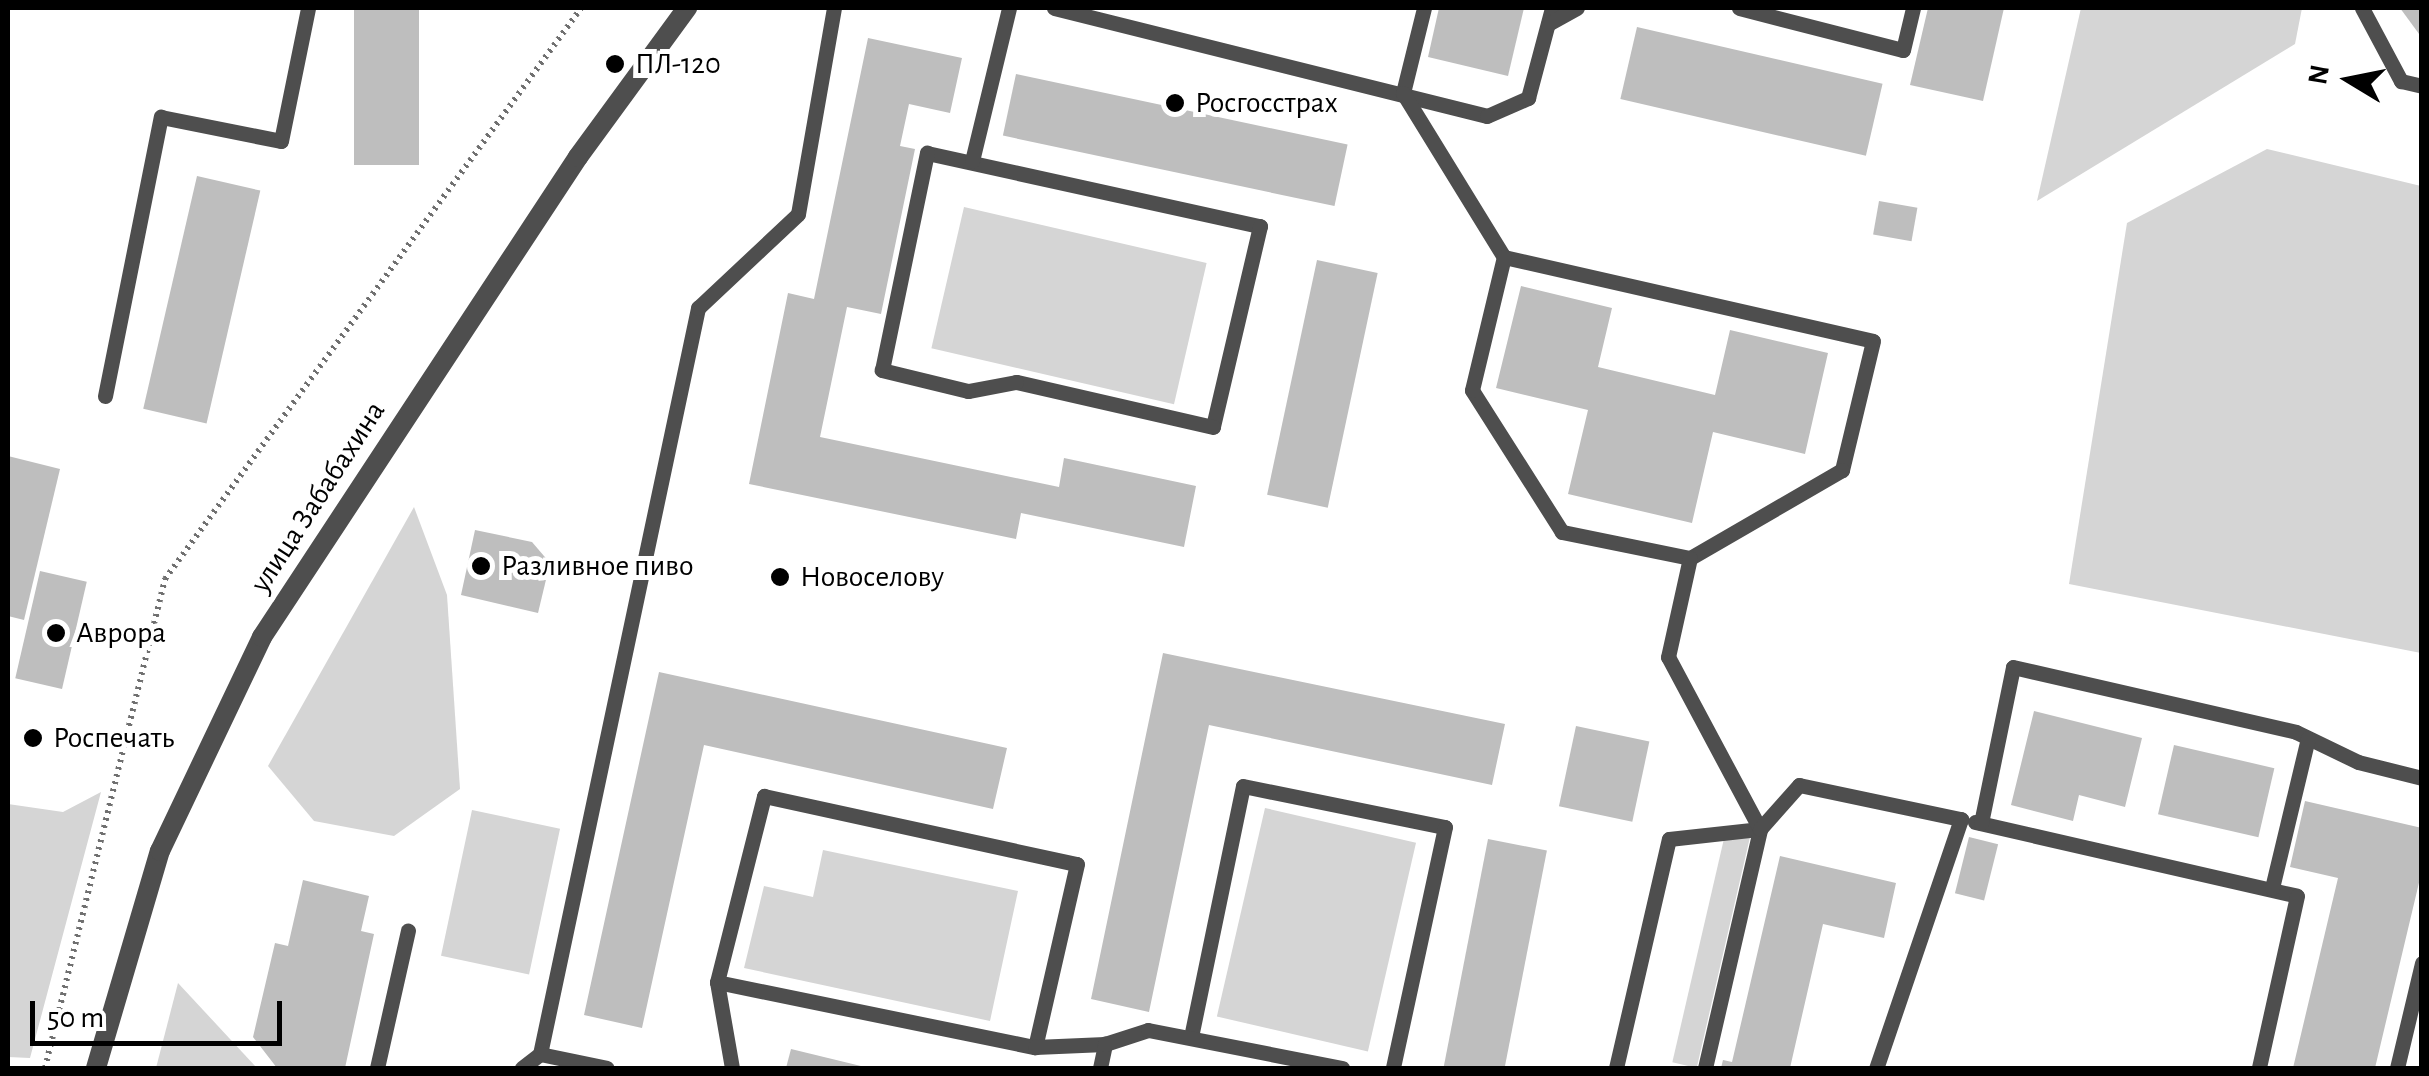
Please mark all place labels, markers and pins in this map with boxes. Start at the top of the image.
place label: ПЛ-120 [635,46,721,82]
marker: ПЛ-120 [604,53,626,75]
place label: Росгосстрах [1195,85,1338,121]
marker: Росгосстрах [1164,92,1186,114]
place label: Разливное пиво [501,548,694,584]
marker: Разливное пиво [470,555,492,577]
place label: Новоселову [800,559,944,595]
marker: Новоселову [769,566,791,588]
place label: Аврора [76,615,166,651]
marker: Аврора [45,622,67,644]
place label: Роспечать [53,720,174,756]
marker: Роспечать [22,727,44,749]

